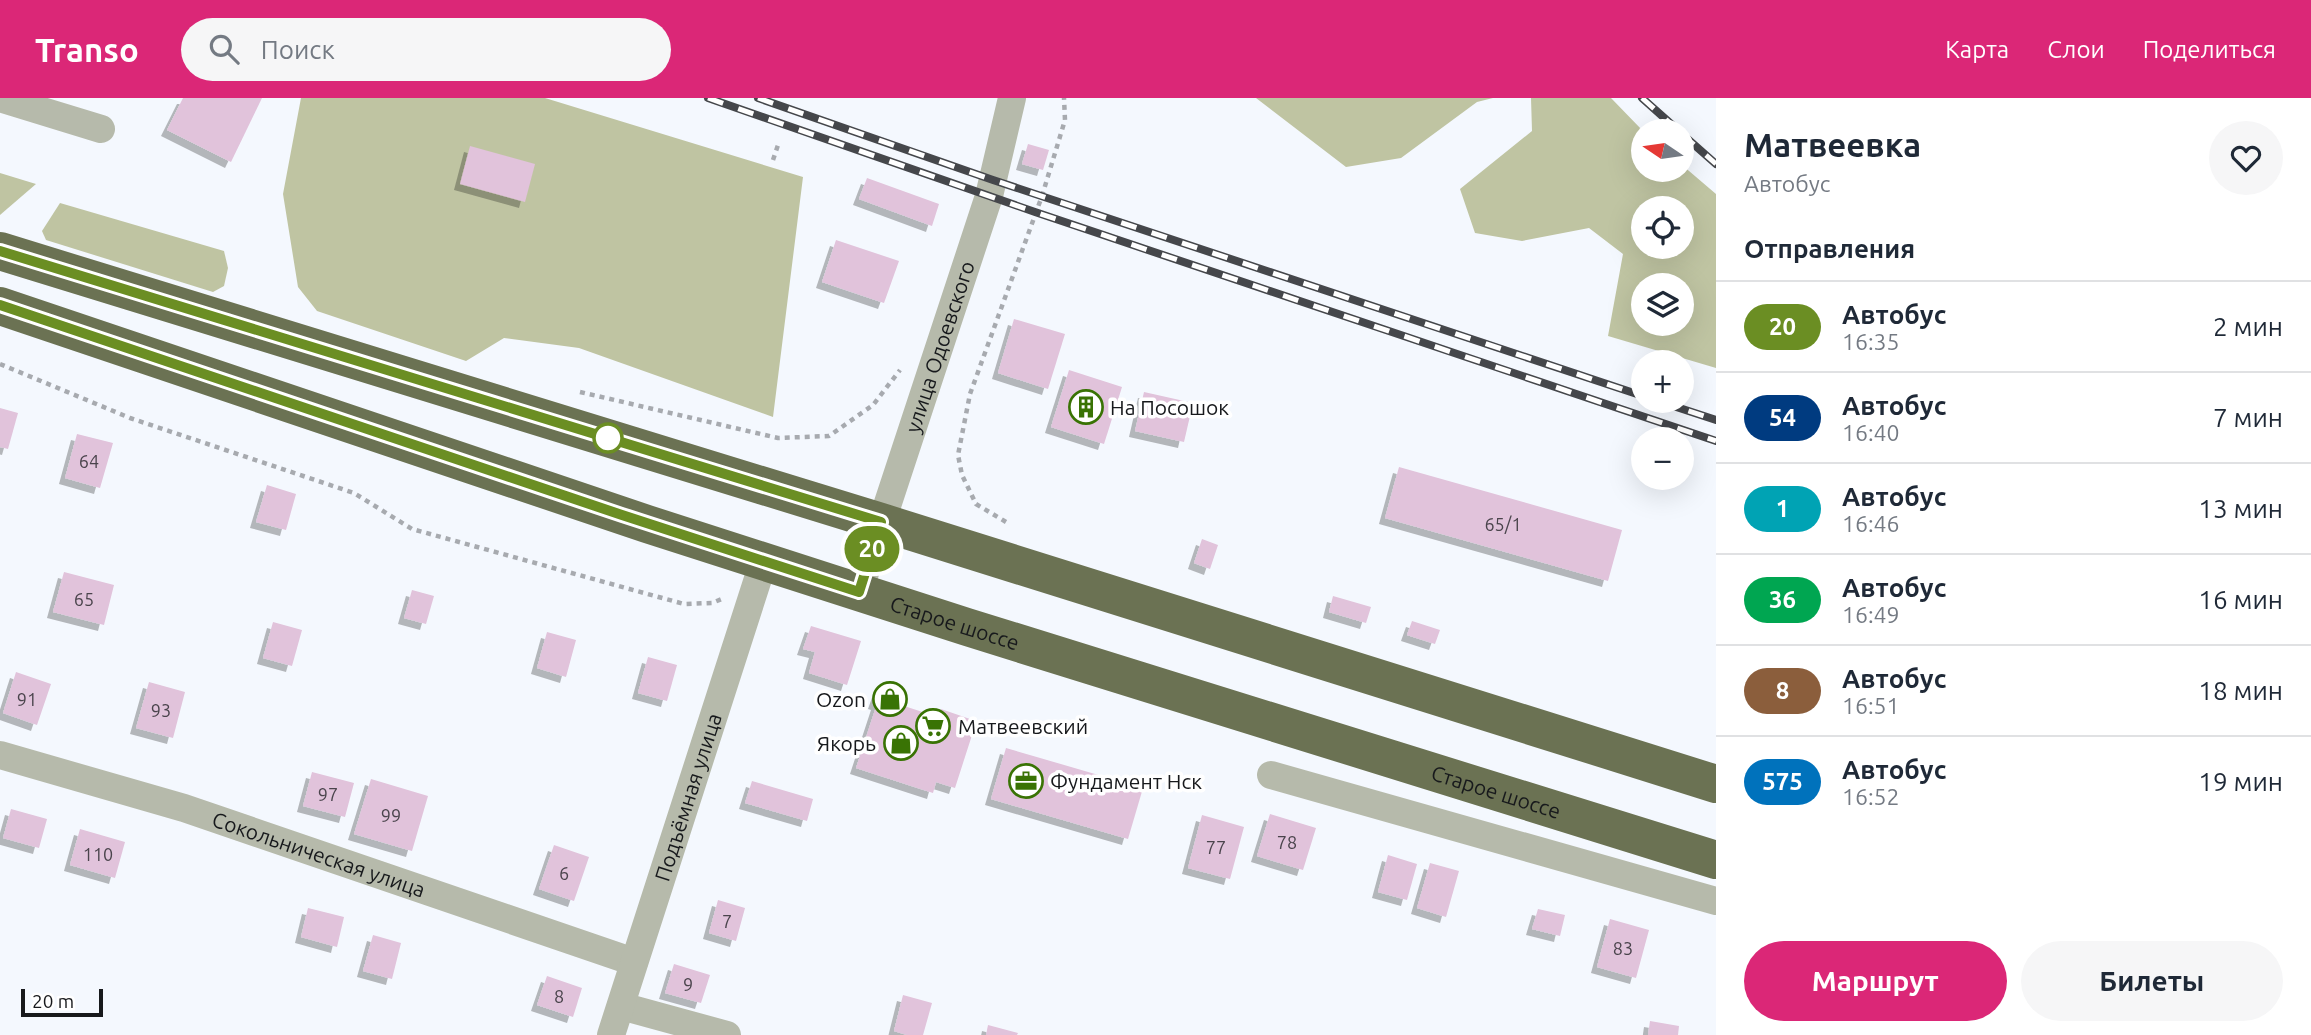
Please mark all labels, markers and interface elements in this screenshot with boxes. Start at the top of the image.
search box [181,18,671,81]
icon: search [205,30,243,68]
text: Transo [35,31,139,68]
text: Поиск [261,35,335,64]
text: Карта [1945,36,2009,63]
text: Слои [2047,36,2105,63]
text: Поделиться [2143,36,2276,63]
north arrow [1631,119,1694,182]
map controls [1631,119,1694,490]
button: heart [2209,121,2283,195]
text: Матвеевка [1744,126,1921,163]
text: Автобус [1744,171,1831,196]
button: locate [1631,196,1694,259]
text: Отправления [1744,234,1915,263]
street label: улица Одоевского [900,258,979,436]
button: layers [1631,273,1694,336]
text: Автобус [1842,300,1946,329]
text: 2 мин [2213,312,2283,341]
text: 20 [1769,313,1796,340]
text: 16:35 [1842,329,1900,354]
button: + [1631,350,1694,413]
building icon: На Посошок [1067,388,1105,426]
text: Автобус [1842,391,1946,420]
place label: На Посошок [1110,395,1229,419]
text: 7 мин [2213,403,2283,432]
text: 54 [1769,404,1796,431]
text: 16:40 [1842,420,1900,445]
unlabelled marker [593,423,623,453]
button: − [1631,427,1694,490]
house number: 64 [79,451,99,471]
text: Автобус [1842,482,1946,511]
text: 13 мин [2198,494,2283,523]
text: 1 [1776,495,1789,522]
text: 16:46 [1842,511,1900,536]
house number: 65/1 [1484,514,1522,534]
line badge: 20 [840,526,903,572]
text: 20 [858,535,886,562]
text: Автобус [1842,573,1946,602]
text: 16 мин [2198,585,2283,614]
text: 36 [1769,586,1796,613]
house number: 65 [74,589,94,609]
street label: Старое шоссе [887,591,1022,655]
text: 16:49 [1842,602,1900,627]
text: Автобус [1842,664,1946,693]
text: 18 мин [2198,676,2283,705]
text: 8 [1776,677,1789,704]
shop icon: Ozon [871,680,909,718]
place label: Ozon [816,687,866,711]
house number: 91 [17,689,37,709]
text: 16:51 [1842,693,1900,718]
house number: 93 [151,700,171,720]
supermarket icon: Матвеевский [914,707,952,745]
street label: Подъёмная улица [649,710,726,884]
place label: Матвеевский [958,714,1088,738]
shop icon: Якорь [882,724,920,762]
place label: Якорь [817,731,876,755]
text: Автобус [1842,755,1946,784]
street label: Старое шоссе [1429,760,1564,823]
office icon: Фундамент Нск [1007,762,1045,800]
text: 19 мин [2198,767,2283,796]
text: 575 [1762,768,1803,795]
place label: Фундамент Нск [1050,769,1202,793]
house number: 97 [318,784,338,804]
text: 16:52 [1842,784,1900,809]
house number: 99 [381,805,401,825]
street label: Сокольническая улица [209,807,428,902]
house number: 78 [1277,832,1297,852]
house number: 77 [1206,837,1226,857]
house number: 110 [83,844,113,864]
house number: 6 [559,863,569,883]
house number: 7 [722,911,732,931]
house number: 83 [1613,938,1633,958]
button: Маршрут [1744,941,2007,1021]
button: Билеты [2021,941,2283,1021]
house number: 9 [683,974,693,994]
scale bar [21,986,103,1018]
house number: 8 [554,986,564,1006]
text: 20 m [32,990,74,1012]

